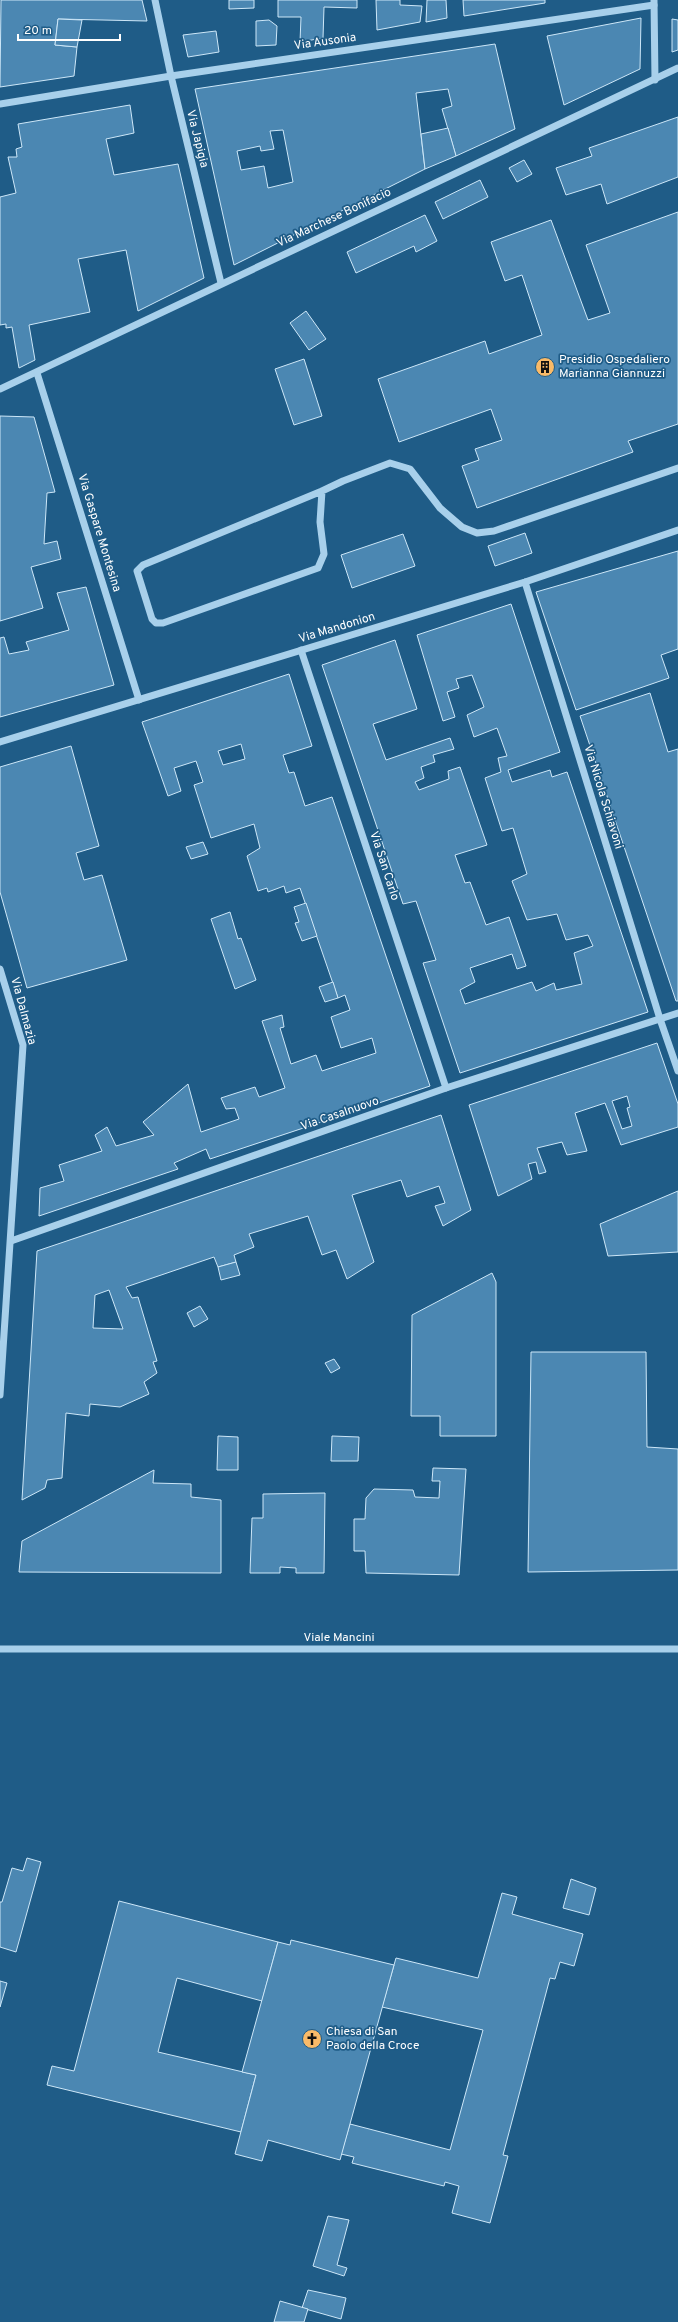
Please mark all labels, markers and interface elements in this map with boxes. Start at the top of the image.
scale bar [18,16,120,42]
text: 20 m [24,23,52,39]
street label: Via Ausonia [293,30,357,54]
street label: Via Japigia [182,108,212,170]
street label: Via Marchese Bonifacio [274,184,394,252]
place label: Presidio Ospedaliero Marianna Giannuzzi [559,352,670,382]
building icon: Presidio Ospedaliero Marianna Giannuzzi [534,356,556,378]
street label: Via Gaspare Montesina [73,472,125,594]
street label: Via Mandonion [297,609,377,647]
street label: Via Nicola Schiavoni [580,743,626,851]
street label: Via San Carlo [365,829,403,903]
street label: Via Dalmazia [6,975,40,1047]
street label: Via Casalnuovo [299,1093,382,1135]
street label: Viale Mancini [303,1630,375,1646]
place label: Chiesa di San Paolo della Croce [326,2024,419,2054]
church icon: Chiesa di San Paolo della Croce [301,2028,323,2050]

